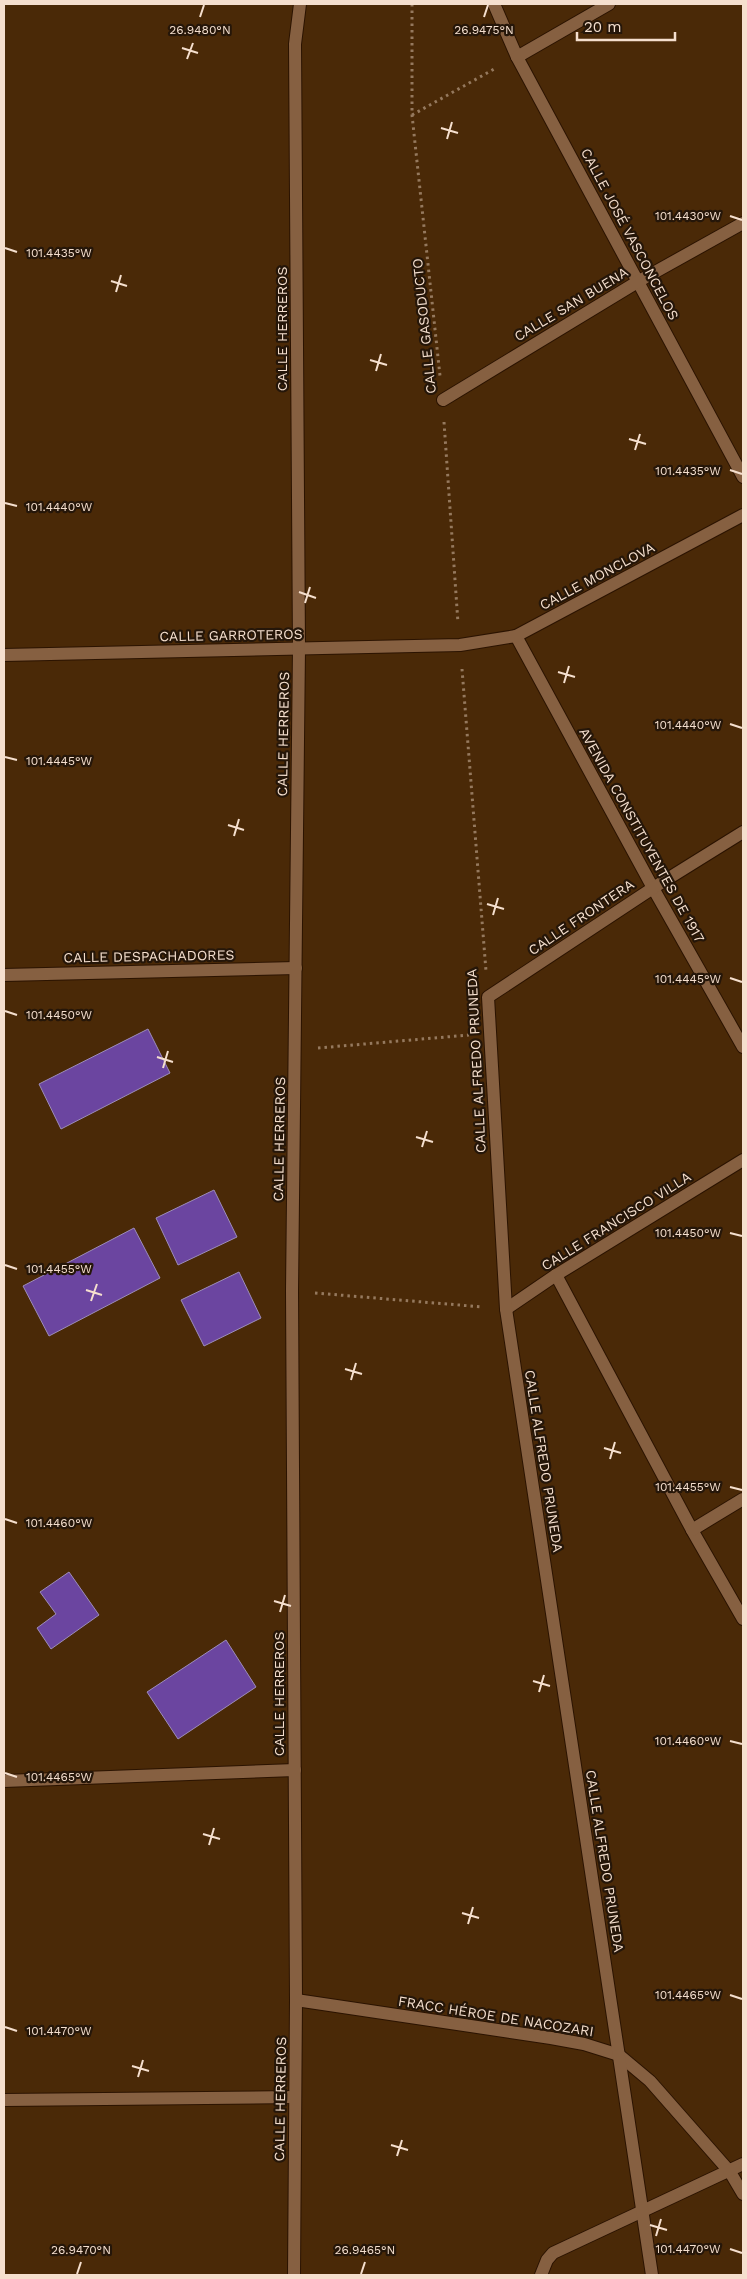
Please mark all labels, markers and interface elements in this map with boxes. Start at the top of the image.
scale bar [577,10,674,42]
text: 20 m [584,18,622,36]
text: 26.9480°N [169,23,231,37]
text: 26.9475°N [454,23,514,37]
street label: CALLE JOSÉ VASCONCELOS [578,145,682,323]
text: 101.4430°W [655,209,722,223]
text: 101.4435°W [26,246,92,260]
street label: CALLE GASODUCTO [409,257,439,395]
street label: CALLE SAN BUENA [511,264,631,344]
street label: CALLE HERREROS [274,267,290,391]
text: 101.4435°W [655,464,721,478]
text: 101.4440°W [26,500,93,514]
street label: CALLE MONCLOVA [537,539,657,613]
street label: CALLE GARROTEROS [159,626,303,644]
street label: CALLE HERREROS [274,671,292,796]
text: 101.4440°W [655,718,722,732]
street label: AVENIDA CONSTITUYENTES DE 1917 [576,725,708,945]
text: 101.4445°W [26,754,92,768]
street label: CALLE FRONTERA [525,876,637,958]
street label: CALLE DESPACHADORES [63,947,235,965]
street label: CALLE ALFREDO PRUNEDA [463,968,489,1154]
text: 101.4445°W [655,972,721,986]
text: 101.4450°W [26,1008,92,1022]
street label: CALLE HERREROS [270,1076,288,1201]
street label: CALLE FRANCISCO VILLA [538,1168,694,1274]
text: 101.4450°W [655,1226,721,1240]
text: 101.4455°W [26,1262,92,1276]
street label: CALLE ALFREDO PRUNEDA [522,1369,566,1553]
text: 101.4455°W [655,1480,721,1494]
text: 101.4460°W [26,1516,93,1530]
street label: CALLE HERREROS [271,1632,287,1756]
text: 101.4460°W [655,1734,722,1748]
street label: CALLE ALFREDO PRUNEDA [583,1769,627,1953]
text: 101.4465°W [26,1770,92,1784]
text: 101.4465°W [655,1988,721,2002]
street label: FRACC HÉROE DE NACOZARI [397,1993,595,2039]
text: 101.4470°W [27,2024,92,2038]
street label: CALLE HERREROS [271,2036,289,2161]
text: 101.4470°W [656,2242,721,2256]
text: 26.9470°N [51,2243,111,2257]
text: 26.9465°N [335,2243,395,2257]

